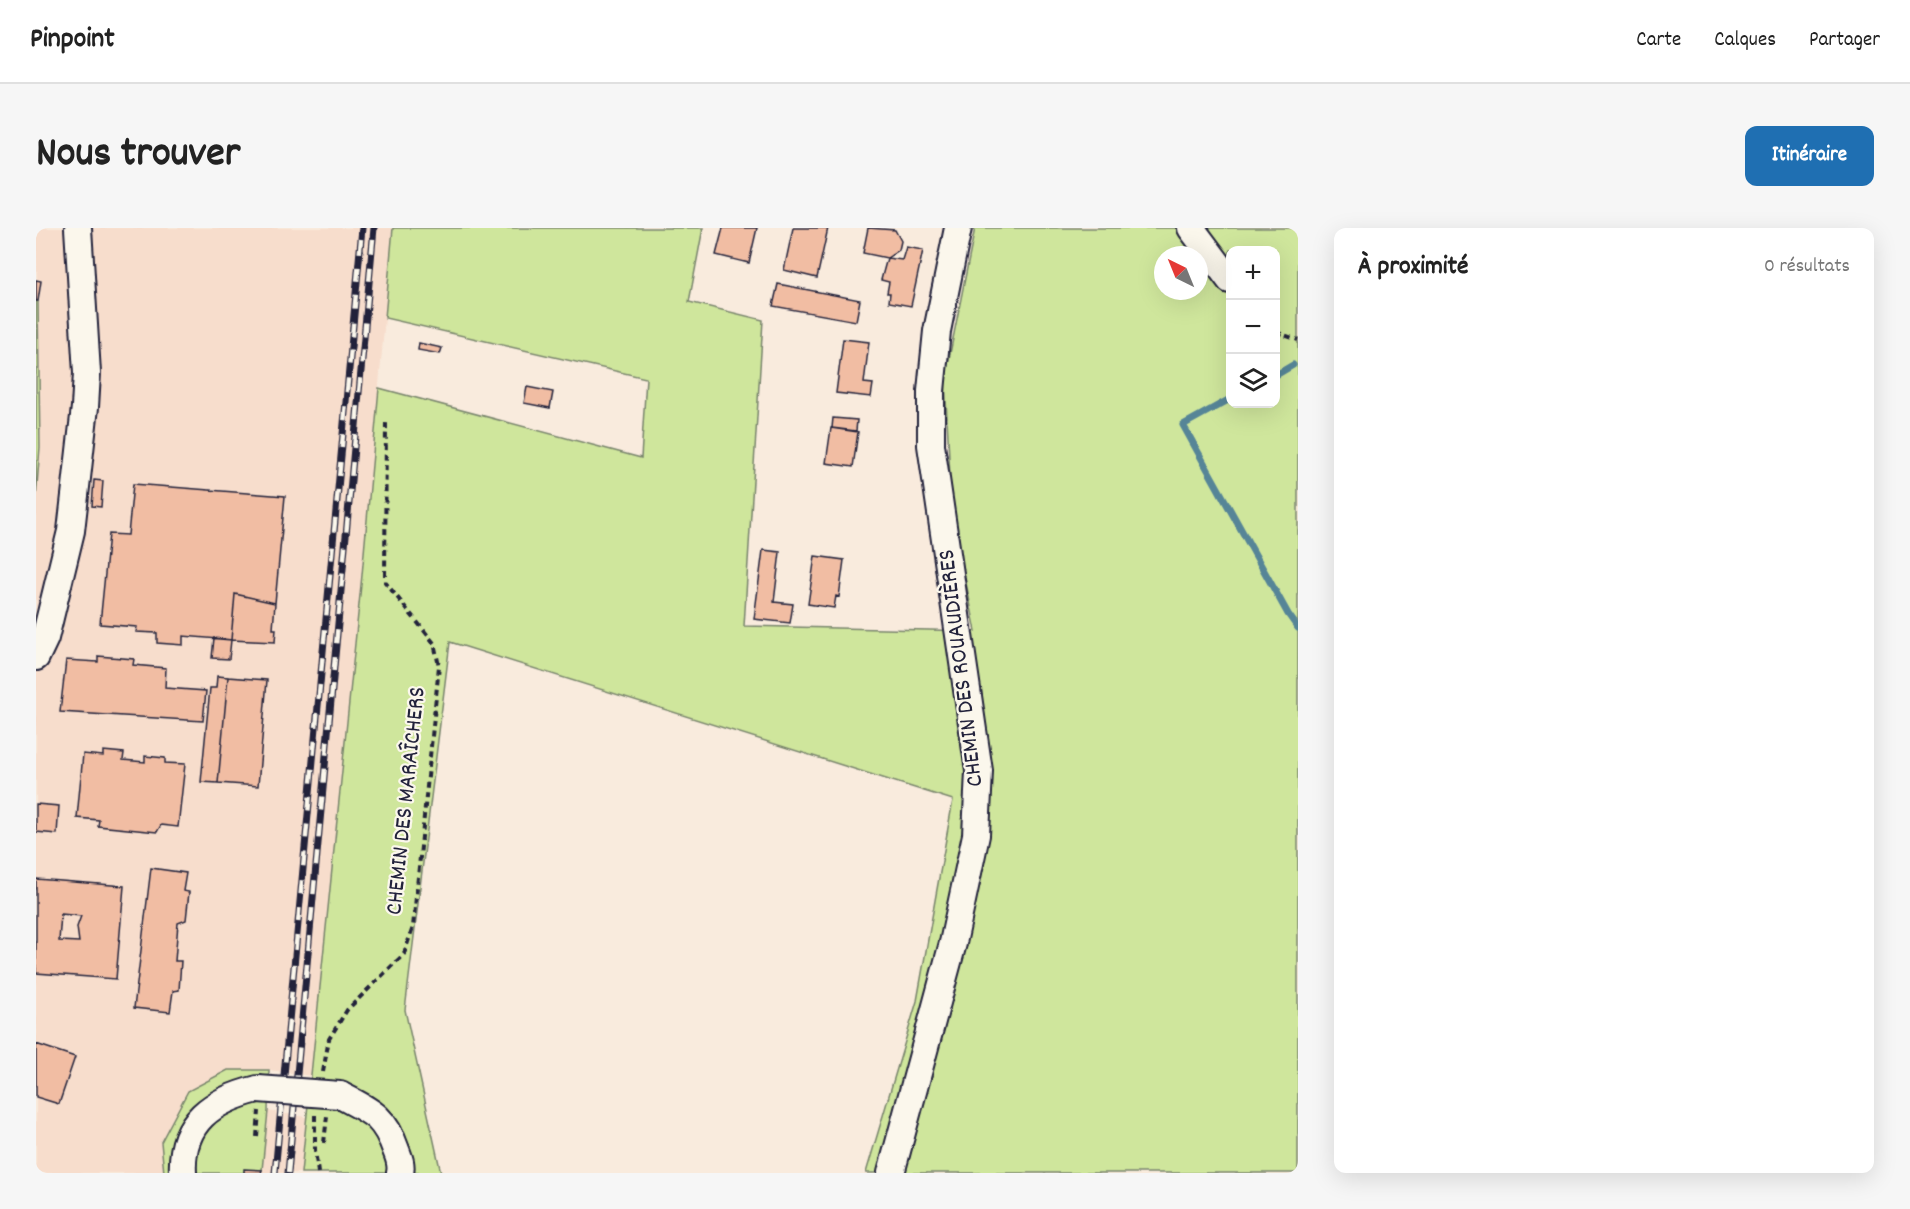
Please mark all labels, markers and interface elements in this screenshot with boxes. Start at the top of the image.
text: Pinpoint [30,21,115,61]
text: Carte [1636,26,1681,56]
text: Calques [1714,26,1776,56]
text: Partager [1809,26,1880,56]
text: Nous trouver [36,126,240,186]
button: Itinéraire [1745,126,1874,186]
north arrow [1154,246,1208,300]
map controls [1226,246,1280,408]
button: + [1226,246,1280,300]
text: À proximité [1358,249,1468,286]
text: 0 résultats [1764,253,1850,281]
button: − [1226,300,1280,354]
button: layers [1226,354,1280,408]
street label: CHEMIN DES ROUAUDIÈRES [931,547,993,789]
street label: CHEMIN DES MARAÎCHERS [378,685,436,917]

